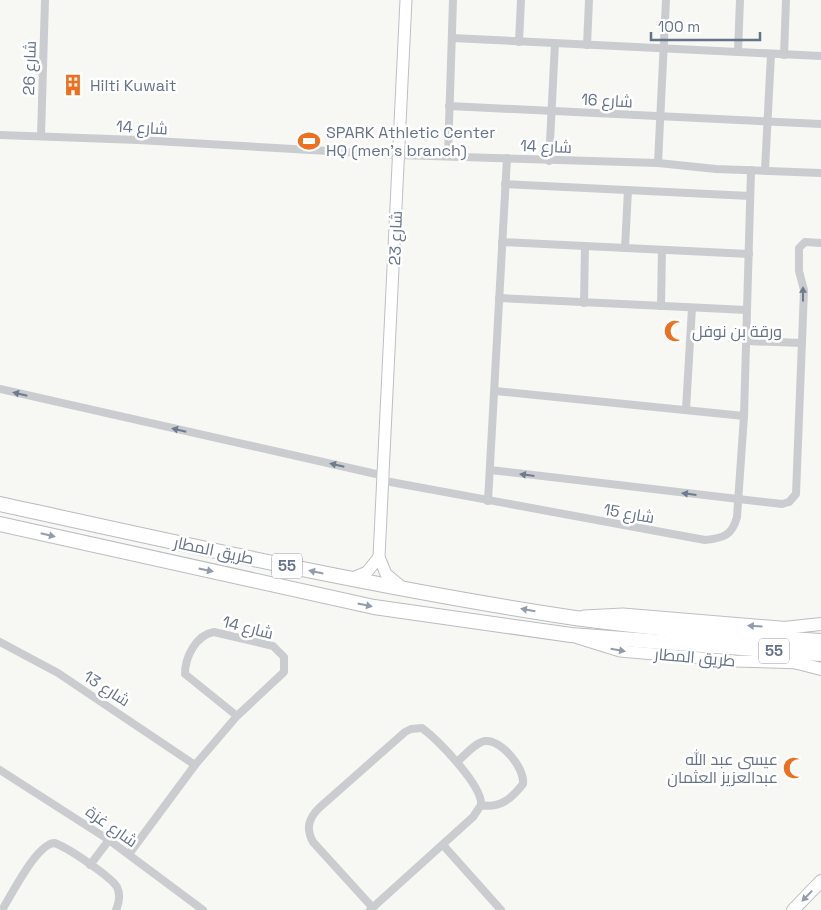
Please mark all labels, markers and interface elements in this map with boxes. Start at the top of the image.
scale bar [651,10,760,42]
text: 100 m [658,17,700,36]
street label: شارع 26 [18,40,42,96]
building icon: Hilti Kuwait [60,72,86,98]
place label: Hilti Kuwait [90,75,176,96]
street label: شارع 16 [581,89,633,113]
street label: شارع 14 [116,116,168,140]
place label: SPARK Athletic Center HQ (men’s branch) [326,122,495,161]
sports icon: SPARK Athletic Center HQ (men’s branch) [296,128,322,154]
street label: شارع 14 [520,135,572,159]
street label: شارع 23 [384,210,408,266]
one-way arrow [799,286,807,302]
mosque icon: ورقة بن نوفل [662,318,688,344]
place label: ورقة بن نوفل [692,321,782,342]
one-way arrow [13,390,28,398]
one-way arrow [171,426,186,434]
one-way arrow [330,461,345,469]
one-way arrow [519,470,535,478]
one-way arrow [680,490,696,498]
street label: شارع 15 [602,499,656,529]
one-way arrow [40,531,55,539]
street label: طريق المطار [171,532,256,569]
road number: 55 [272,554,302,578]
one-way arrow [199,567,215,575]
one-way arrow [309,568,324,576]
one-way arrow [357,601,372,609]
one-way arrow [519,605,535,613]
street label: شارع 14 [220,611,276,645]
one-way arrow [747,622,763,630]
road number: 55 [759,638,789,664]
street label: طريق المطار [653,643,736,671]
one-way arrow [610,646,626,654]
street label: شارع 13 [79,666,134,712]
place label: عيسى عبد الله عبدالعزيز العثمان [667,749,778,788]
mosque icon: عيسى عبد الله عبدالعزيز العثمان [781,755,807,781]
street label: شارع غزة [81,801,142,853]
one-way arrow [801,889,813,901]

